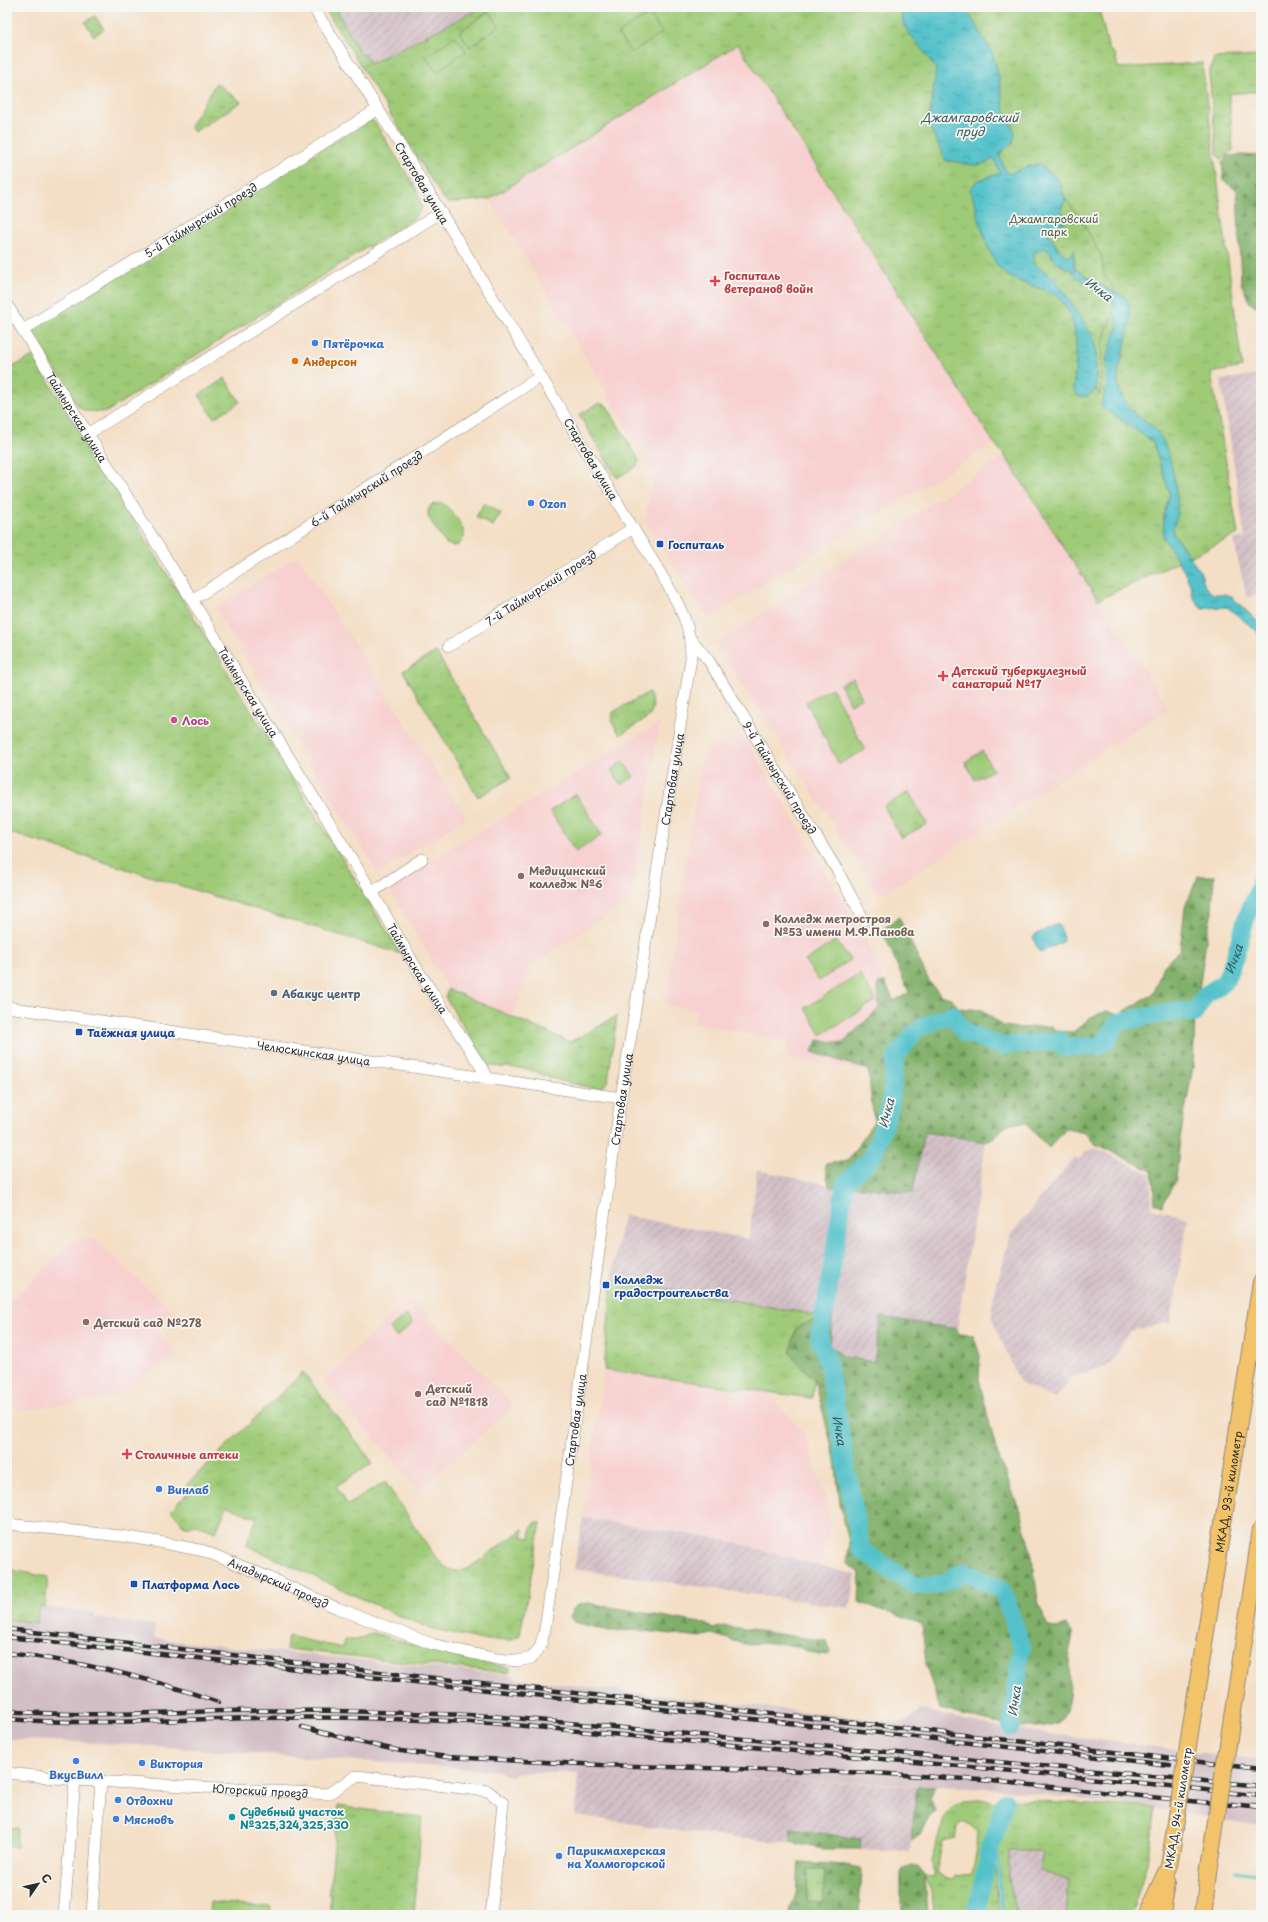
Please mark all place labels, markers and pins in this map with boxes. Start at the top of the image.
place label: Госпиталь ветеранов войн [724,267,813,297]
marker: Госпиталь ветеранов войн [709,275,721,287]
place label: Пятёрочка [323,335,385,352]
marker: Пятёрочка [310,338,320,348]
place label: Андерсон [302,353,357,370]
marker: Андерсон [290,356,300,366]
place label: Ozon [539,495,567,512]
marker: Ozon [526,498,536,508]
place label: Госпиталь [668,536,724,553]
marker: Госпиталь [655,539,665,549]
place label: Детский туберкулезный санаторий №17 [951,662,1087,692]
marker: Детский туберкулезный санаторий №17 [937,670,949,682]
place label: Лось [182,712,209,729]
marker: Лось [169,715,179,725]
place label: Медицинский колледж №6 [529,862,606,892]
marker: Медицинский колледж №6 [516,871,526,881]
place label: Колледж метростроя №53 имени М.Ф.Панова [774,910,915,940]
marker: Колледж метростроя №53 имени М.Ф.Панова [761,919,771,929]
place label: Абакус центр [281,985,360,1002]
marker: Абакус центр [269,988,279,998]
place label: Таёжная улица [87,1024,175,1041]
marker: Таёжная улица [74,1027,84,1037]
place label: Колледж градостроительства [614,1271,729,1301]
marker: Колледж градостроительства [601,1280,611,1290]
place label: Детский сад №278 [93,1314,202,1331]
marker: Детский сад №278 [81,1317,91,1327]
place label: Детский сад №1818 [425,1380,488,1410]
marker: Детский сад №1818 [413,1389,423,1399]
place label: Столичные аптеки [135,1446,239,1463]
marker: Столичные аптеки [122,1449,132,1459]
place label: Винлаб [167,1481,209,1498]
marker: Винлаб [154,1484,164,1494]
place label: Платформа Лось [142,1576,240,1593]
marker: Платформа Лось [129,1579,139,1589]
place label: Виктория [150,1755,203,1772]
marker: ВкусВилл [71,1756,81,1766]
marker: Виктория [137,1758,147,1768]
place label: ВкусВилл [49,1766,103,1783]
place label: Отдохни [126,1792,173,1809]
marker: Отдохни [113,1795,123,1805]
place label: Судебный участок №325,324,325,330 [240,1803,349,1833]
place label: Мясновъ [124,1811,174,1828]
marker: Судебный участок №325,324,325,330 [227,1812,237,1822]
marker: Мясновъ [111,1814,121,1824]
place label: Парикмахерская на Холмогорской [567,1842,666,1872]
marker: Парикмахерская на Холмогорской [554,1851,564,1861]

